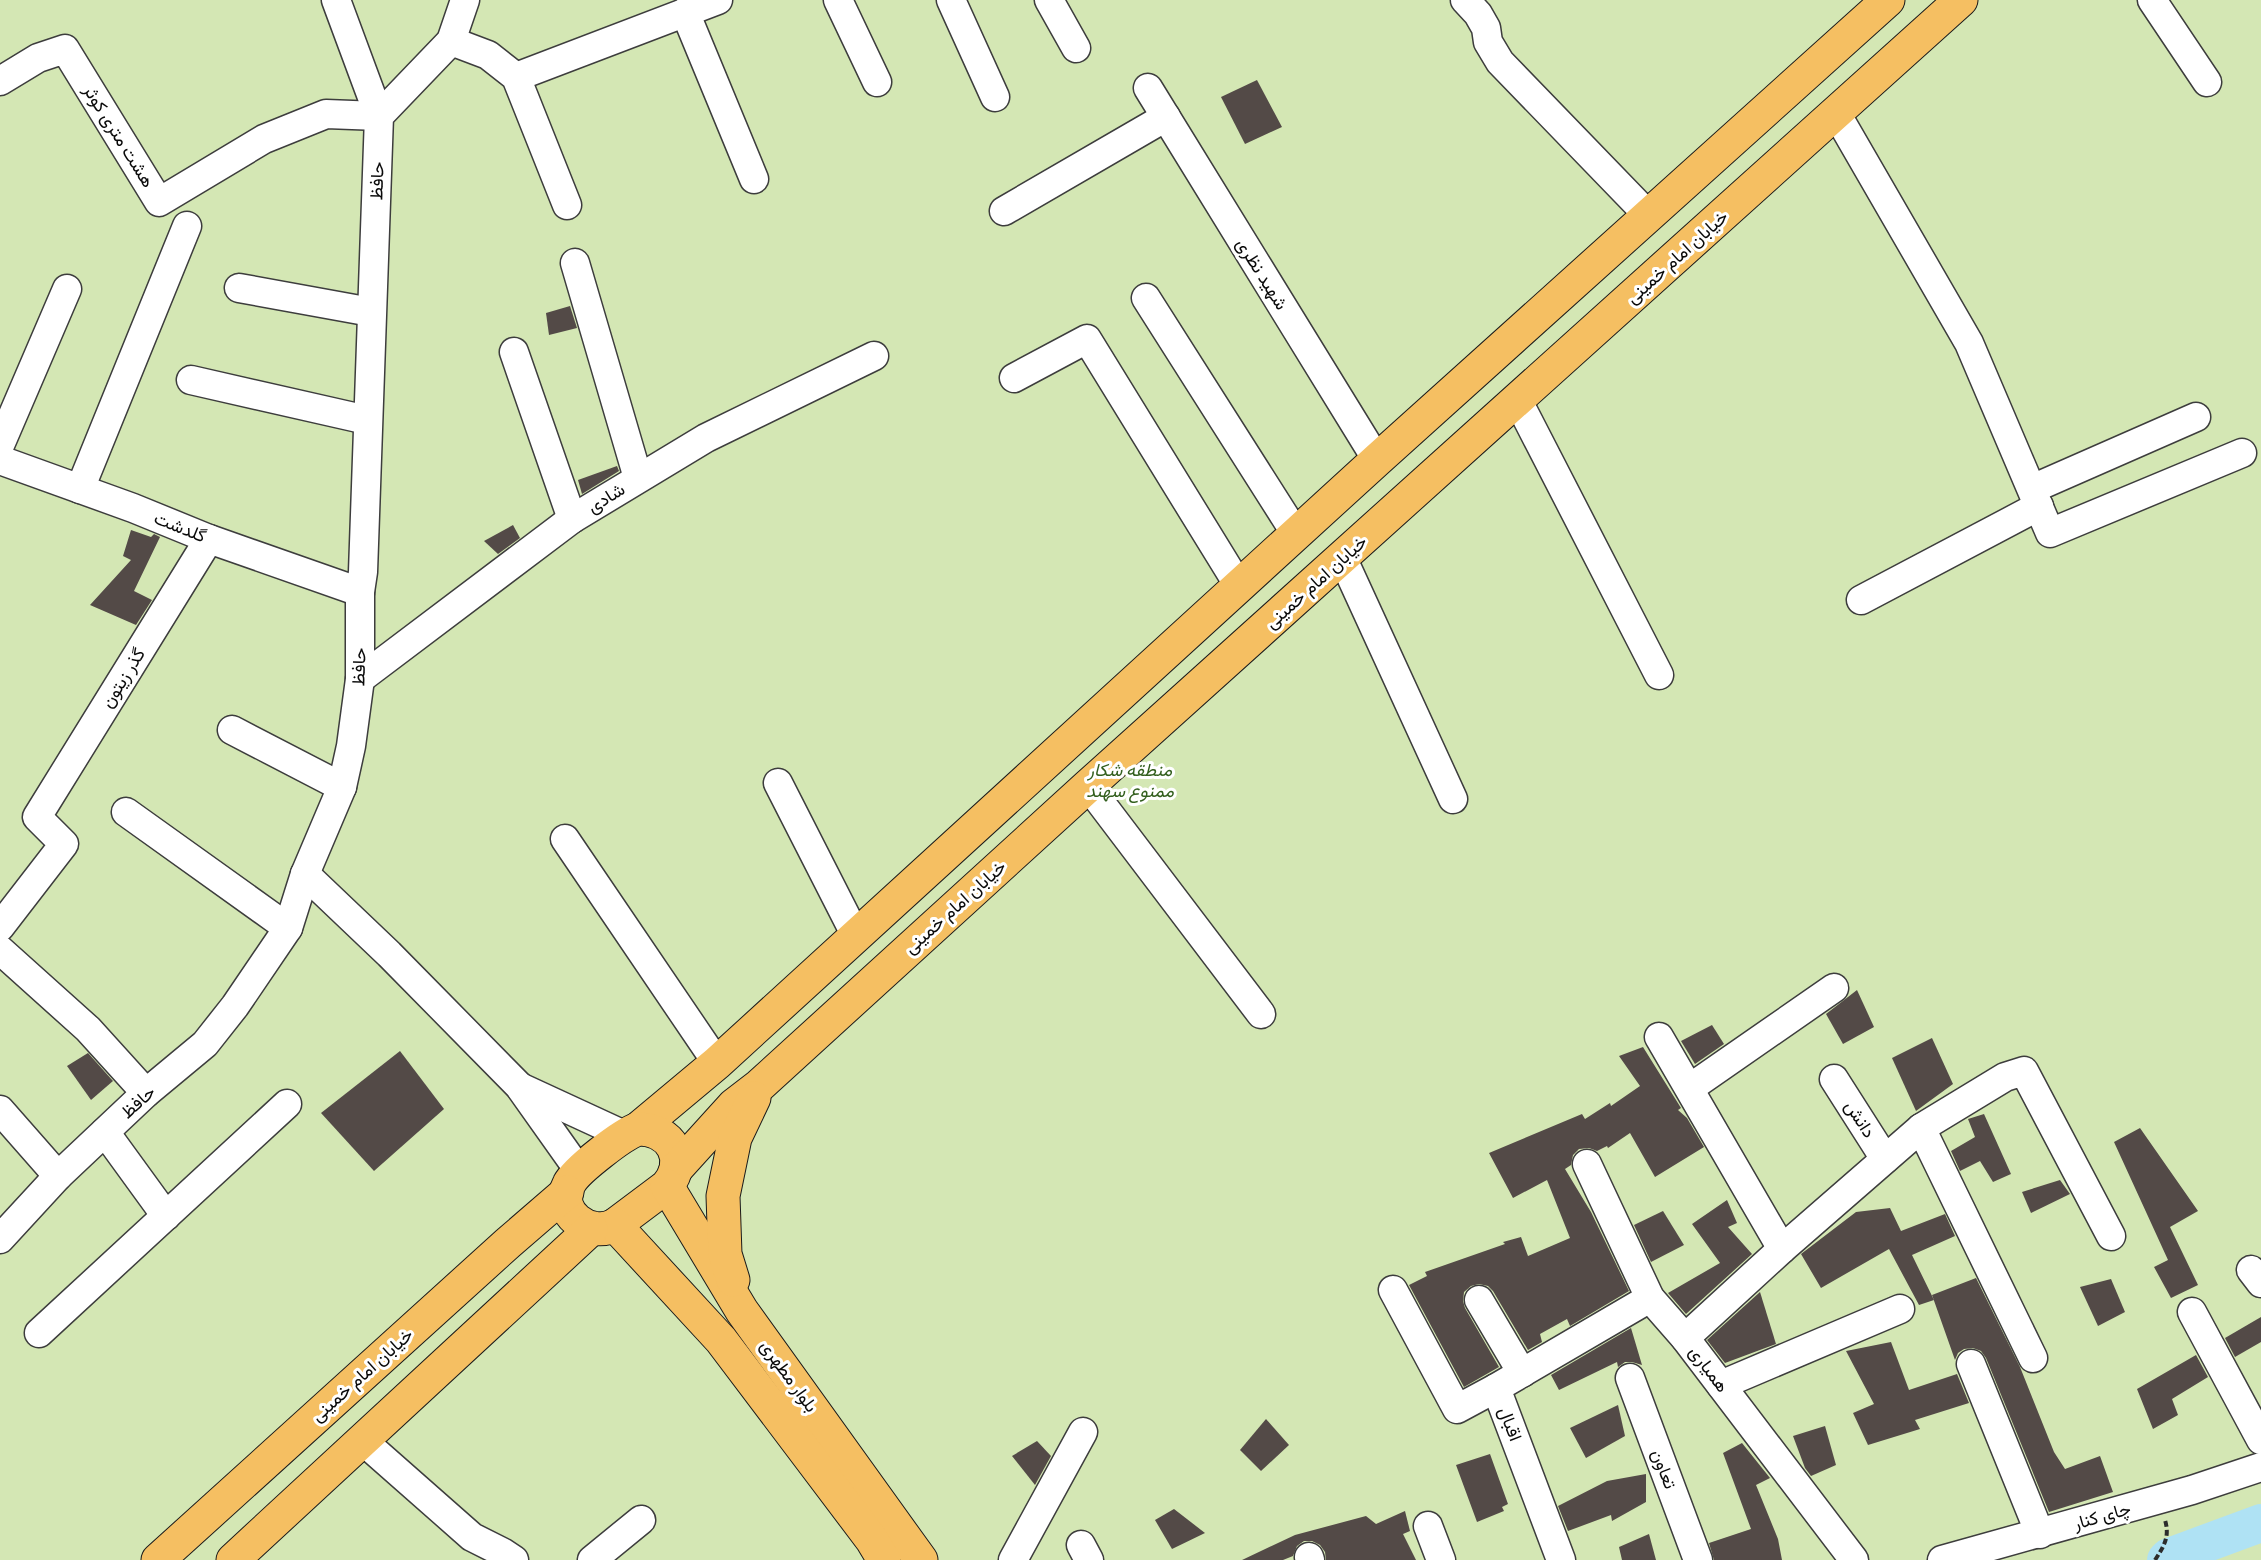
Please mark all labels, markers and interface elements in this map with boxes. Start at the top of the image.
street label: هشت متری کوثر [78,79,160,191]
street label: حافظ [364,161,389,201]
street label: خیابان امام خمینی [1621,205,1733,309]
street label: شهید نظری [1231,234,1293,314]
street label: شادی [583,477,629,518]
street label: گلدشت [151,506,210,547]
street label: خیابان امام خمینی [1260,530,1372,634]
street label: گذر زیتون [95,644,150,712]
street label: حافظ [346,647,371,687]
park label: منطقه شکار ممنوع سهند [1086,758,1174,804]
street label: خیابان امام خمینی [899,855,1011,959]
street label: حافظ [116,1080,160,1123]
street label: دانش [1840,1096,1881,1142]
street label: خیابان امام خمینی [306,1323,418,1427]
street label: بلوار مطهری [755,1335,823,1416]
street label: همیاری [1684,1341,1735,1397]
street label: اقبال [1493,1403,1527,1444]
street label: تعاون [1646,1446,1682,1492]
street label: چای کنار [2070,1496,2133,1536]

